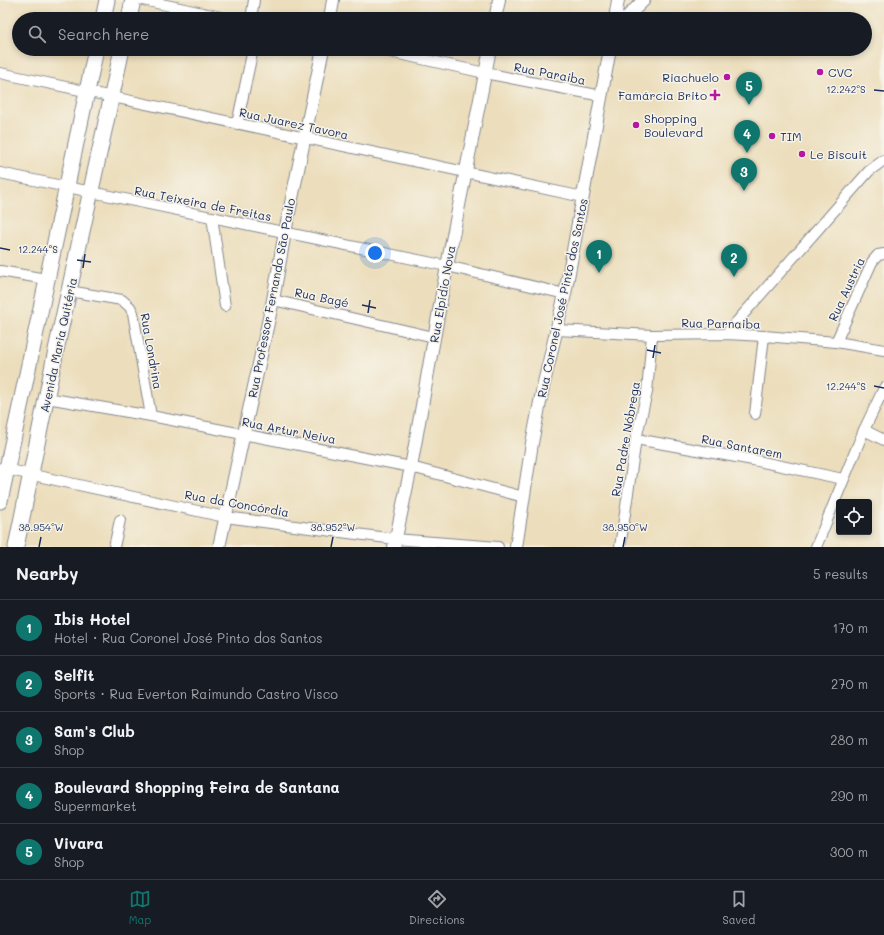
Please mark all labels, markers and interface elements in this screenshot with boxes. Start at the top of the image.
search box [12,12,872,56]
icon: search [26,23,48,45]
text: Search here [58,24,149,44]
street label: Rua Paraiba [513,58,587,88]
place label: CVC [828,64,853,80]
marker: CVC [815,67,825,77]
place label: Riachuelo [662,69,719,85]
marker: Riachuelo [722,72,732,82]
pin: 5 [736,72,762,105]
text: 12.242°S [826,82,866,96]
place label: Famárcia Brito [618,87,707,103]
marker: Famárcia Brito [710,90,720,100]
street label: Rua Juarez Tavora [238,104,350,142]
place label: Shopping Boulevard [644,110,703,140]
marker: Shopping Boulevard [631,120,641,130]
pin: 4 [734,120,760,153]
place label: TIM [780,128,802,144]
marker: TIM [767,131,777,141]
place label: Le Biscuit [810,146,867,162]
marker: Le Biscuit [797,149,807,159]
pin: 3 [731,158,757,191]
street label: Rua Teixeira de Freitas [133,182,273,224]
street label: Rua Professor Fernando São Paulo [244,197,298,399]
street label: Rua Coronel José Pinto dos Santos [533,197,591,399]
pin: 1 [586,240,612,273]
text: 12.244°S [18,242,58,256]
your location [365,243,385,263]
street label: Rua Elpídio Nova [426,244,458,344]
pin: 2 [721,244,747,277]
street label: Rua Austria [824,254,868,324]
street label: Avenida Maria Quitéria [36,276,80,414]
street label: Rua Bagé [293,283,351,311]
street label: Rua Londrina [137,312,167,390]
street label: Rua Parnaiba [681,314,761,332]
text: 12.244°S [826,379,866,393]
street label: Rua Padre Nóbrega [607,380,643,498]
street label: Rua Artur Neiva [241,413,337,447]
street label: Rua Santarem [700,430,784,462]
street label: Rua da Concórdia [184,486,290,520]
map controls [836,499,872,535]
button: locate [836,499,872,535]
text: 38.954°W [18,520,64,534]
text: 38.952°W [311,520,356,534]
text: 38.950°W [602,520,648,534]
text: Nearby [16,562,78,584]
text: 5 results [813,565,868,582]
text: Ibis Hotel [54,609,130,629]
text: 1 [26,619,32,636]
text: 170 m [832,619,868,636]
text: Hotel · Rua Coronel José Pinto dos Santos [54,629,322,646]
text: Selfit [54,665,95,685]
text: 2 [25,675,33,692]
text: 270 m [831,675,868,692]
text: Sports · Rua Everton Raimundo Castro Visco [54,685,338,702]
text: Sam's Club [54,721,135,741]
text: 3 [25,731,33,748]
text: 280 m [830,731,868,748]
text: Shop [54,741,84,758]
text: Boulevard Shopping Feira de Santana [54,777,340,797]
text: 4 [25,787,33,804]
text: 290 m [831,787,868,804]
text: Supermarket [54,797,137,814]
text: Vivara [54,833,103,853]
text: 5 [25,843,33,860]
text: 300 m [830,843,868,860]
text: Shop [54,853,84,870]
tab: Map [129,888,151,927]
tab: Directions [409,888,465,927]
tab: Saved [722,888,755,927]

